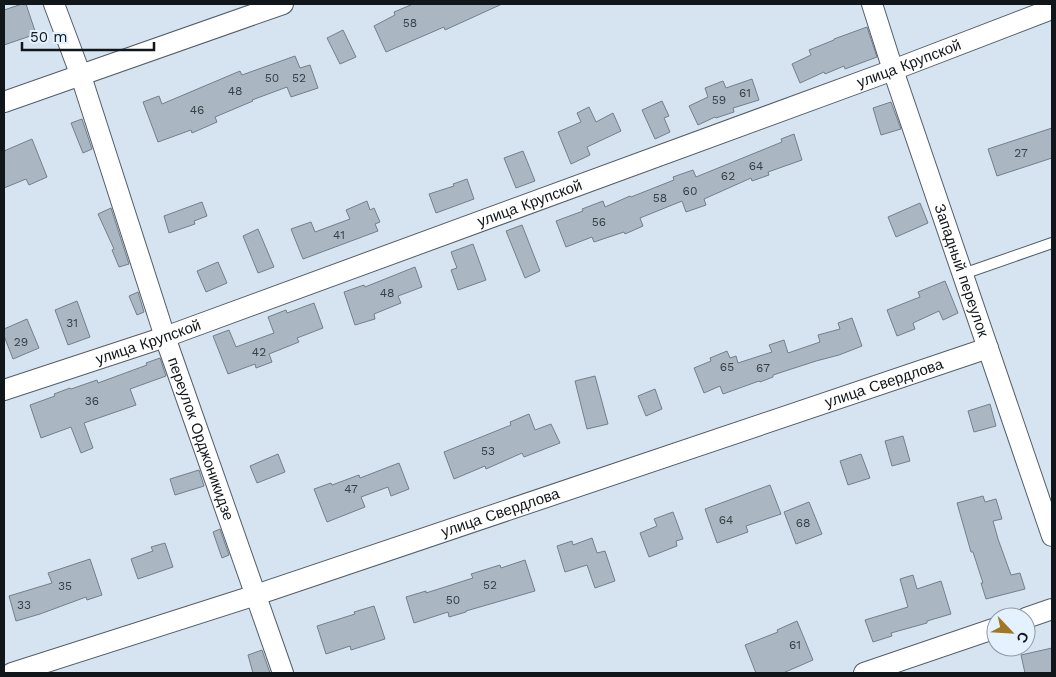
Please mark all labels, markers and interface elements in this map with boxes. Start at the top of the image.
house number: 58 [403,16,417,30]
scale bar [22,20,155,52]
text: 50 m [30,28,67,46]
street label: улица Крупской [854,36,963,91]
house number: 50 [265,71,279,85]
house number: 52 [292,71,306,85]
house number: 48 [228,84,242,98]
house number: 61 [739,86,751,100]
house number: 59 [712,93,726,107]
house number: 46 [190,103,204,117]
house number: 27 [1014,146,1028,160]
house number: 64 [749,159,763,173]
house number: 62 [721,169,735,183]
street label: улица Крупской [475,176,584,231]
house number: 60 [683,184,697,198]
house number: 58 [653,191,667,205]
street label: Западный переулок [930,202,993,340]
house number: 56 [592,215,606,229]
house number: 41 [333,228,345,242]
house number: 48 [380,286,394,300]
house number: 31 [66,316,78,330]
street label: улица Крупской [93,316,203,368]
house number: 29 [14,335,28,349]
house number: 42 [252,345,266,359]
street label: переулок Орджоникидзе [164,355,238,523]
street label: улица Свердлова [823,355,946,411]
house number: 65 [720,360,734,374]
house number: 67 [756,361,770,375]
house number: 36 [85,394,99,408]
house number: 53 [481,444,495,458]
house number: 47 [344,482,358,496]
street label: улица Свердлова [439,484,562,541]
house number: 64 [719,513,733,527]
house number: 68 [796,516,810,530]
house number: 52 [483,578,497,592]
house number: 35 [58,579,72,593]
house number: 50 [446,593,460,607]
house number: 33 [17,598,31,612]
north arrow [986,607,1036,657]
text: С [1013,630,1032,645]
house number: 61 [789,638,801,652]

